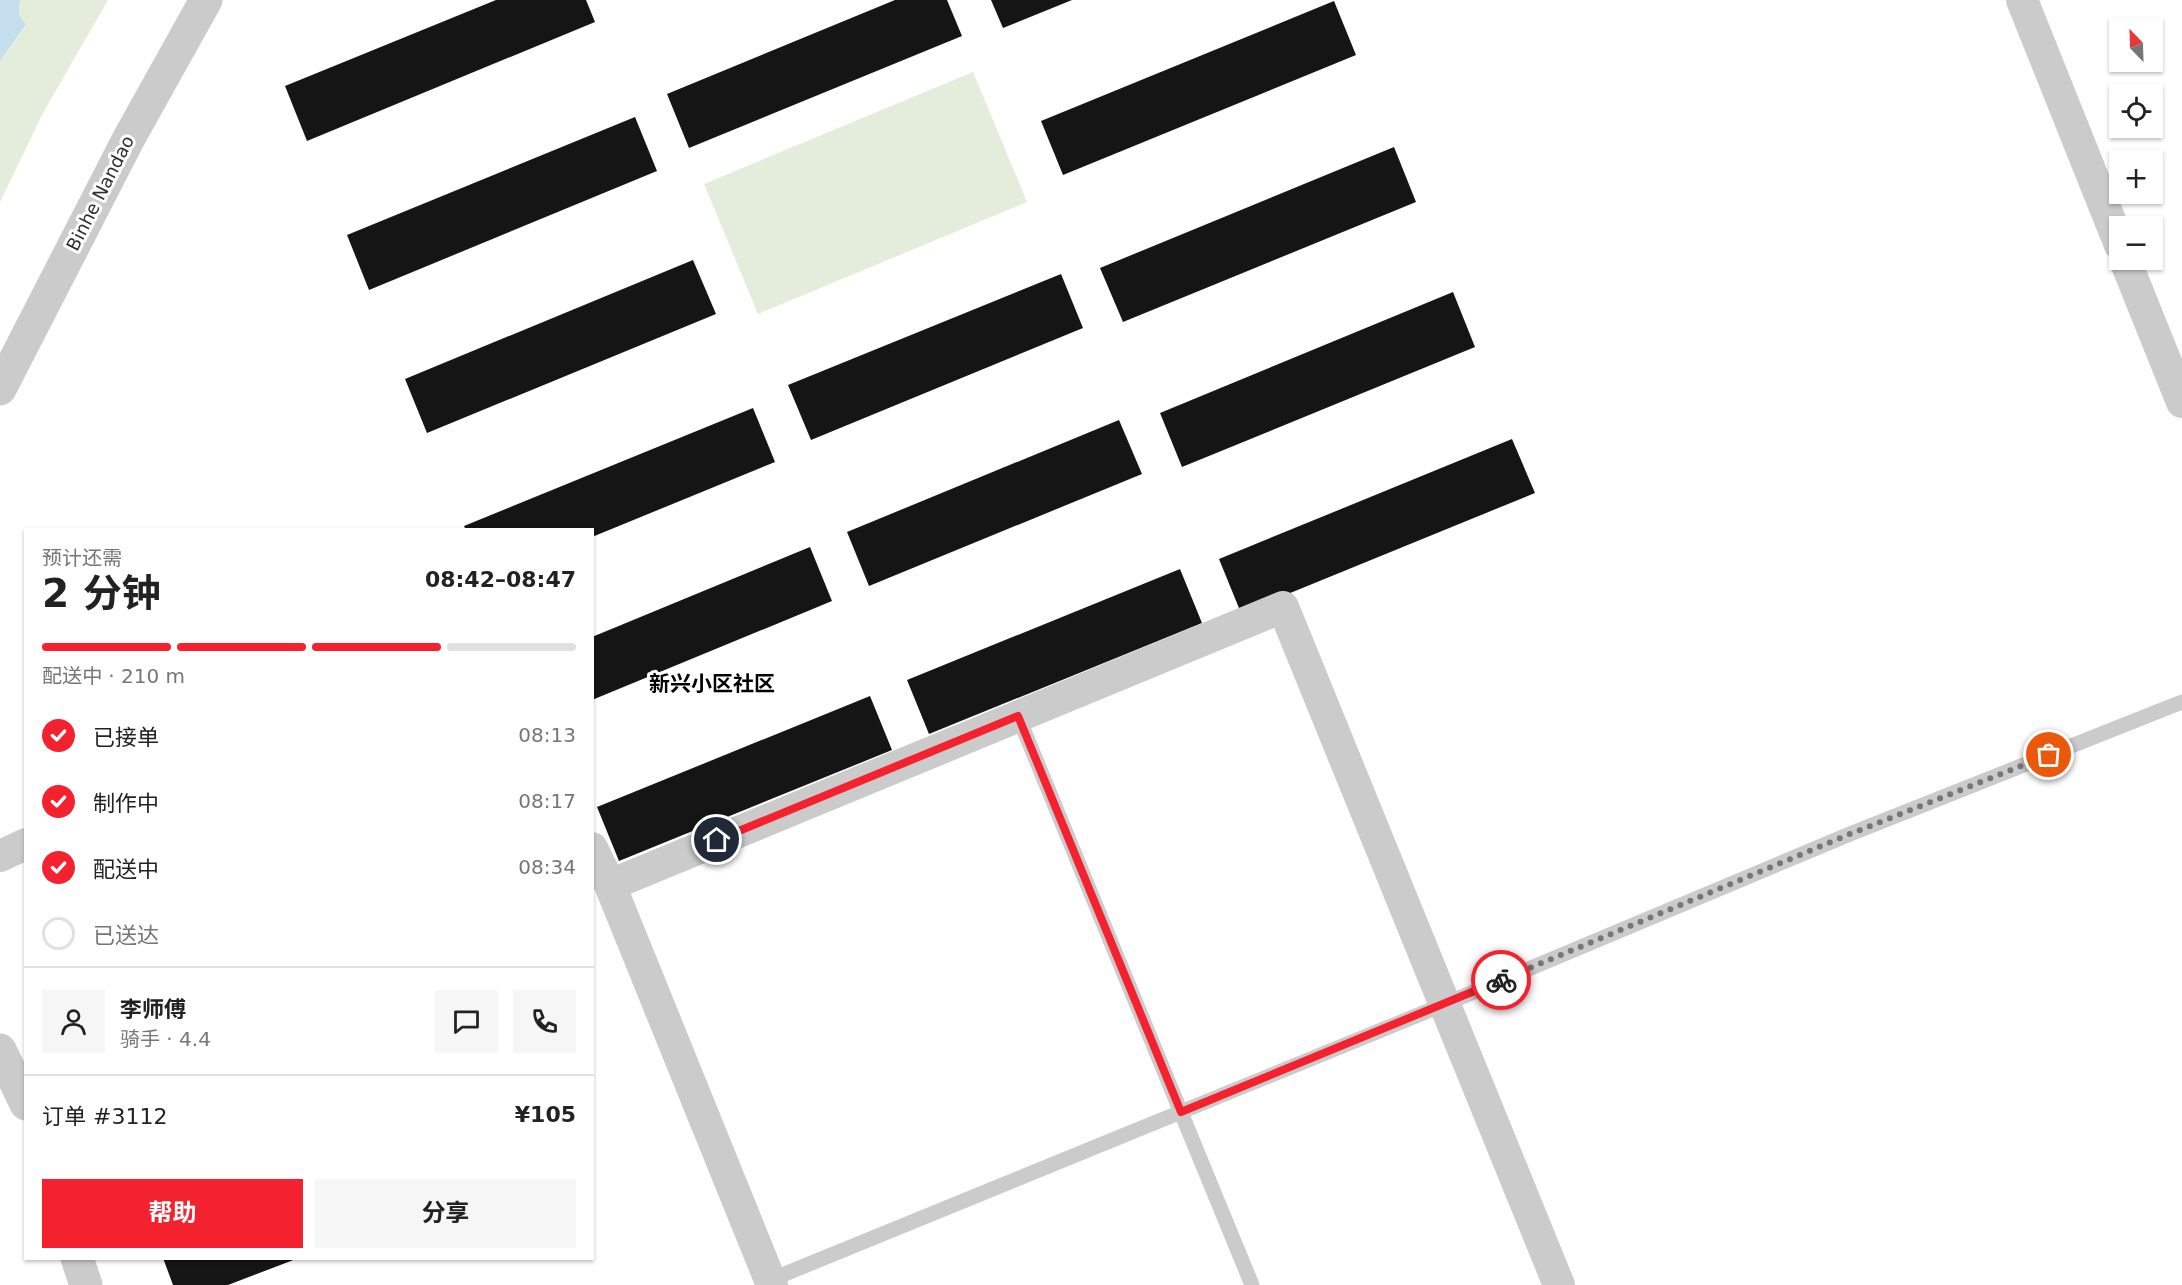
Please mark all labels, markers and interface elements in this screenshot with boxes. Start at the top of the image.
north arrow [2109,18,2163,72]
map controls [2109,18,2163,270]
button: locate [2109,84,2163,138]
street label: Binhe Nandao [62,132,138,254]
button: + [2109,150,2163,204]
button: − [2109,216,2163,270]
text: 预计还需 [42,546,122,570]
text: 08:42–08:47 [425,567,576,592]
text: 2 分钟 [42,571,161,616]
text: 配送中 · 210 m [42,664,185,688]
district label: 新兴小区社区 [649,672,775,696]
icon: check [42,719,75,752]
text: 08:13 [518,723,576,747]
text: 已接单 [93,725,159,750]
pin [2023,729,2074,780]
icon: bag [2032,738,2065,771]
icon: check [42,785,75,818]
text: 08:17 [518,789,576,813]
text: 制作中 [93,791,159,816]
pin [691,814,742,865]
icon: home [700,823,733,856]
icon: check [42,851,75,884]
text: 08:34 [518,855,576,879]
text: 配送中 [93,857,159,882]
text: 已送达 [93,923,159,948]
courier [1471,950,1531,1010]
icon: bike [1485,964,1518,997]
button: person [42,990,105,1053]
button: chat [435,990,498,1053]
button: phone [513,990,576,1053]
text: 李师傅 [120,997,186,1022]
text: 骑手 · 4.4 [120,1027,211,1051]
text: ¥105 [515,1102,576,1127]
text: 订单 #3112 [42,1104,167,1129]
button: 帮助 [42,1179,303,1248]
button: 分享 [315,1179,576,1248]

